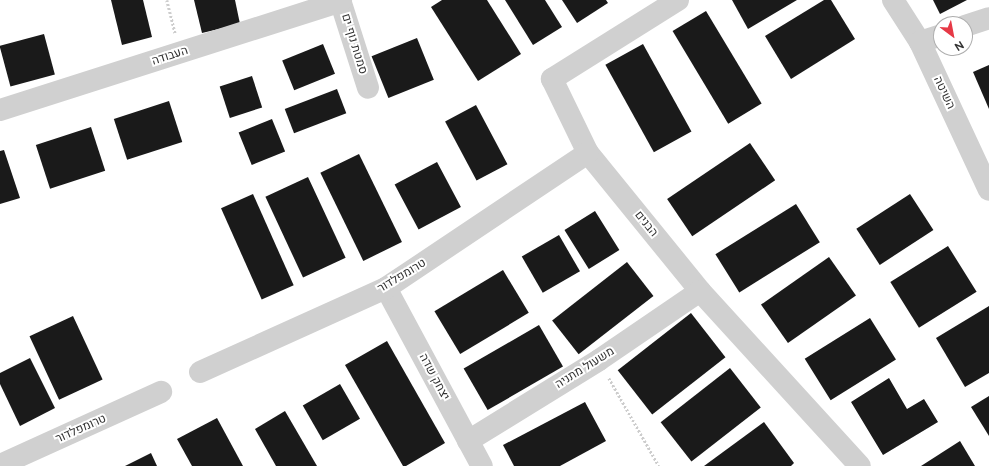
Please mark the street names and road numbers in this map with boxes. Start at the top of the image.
street label: סמטת נוף ים [338,12,370,76]
street label: העבודה [150,43,190,69]
street label: השיטה [930,74,958,112]
street label: הבנים [631,208,661,240]
street label: טרומפלדור [375,256,429,296]
street label: משעול מתניה [553,344,617,392]
street label: יצחק שדה [416,351,452,403]
street label: טרומפלדור [53,411,109,447]

